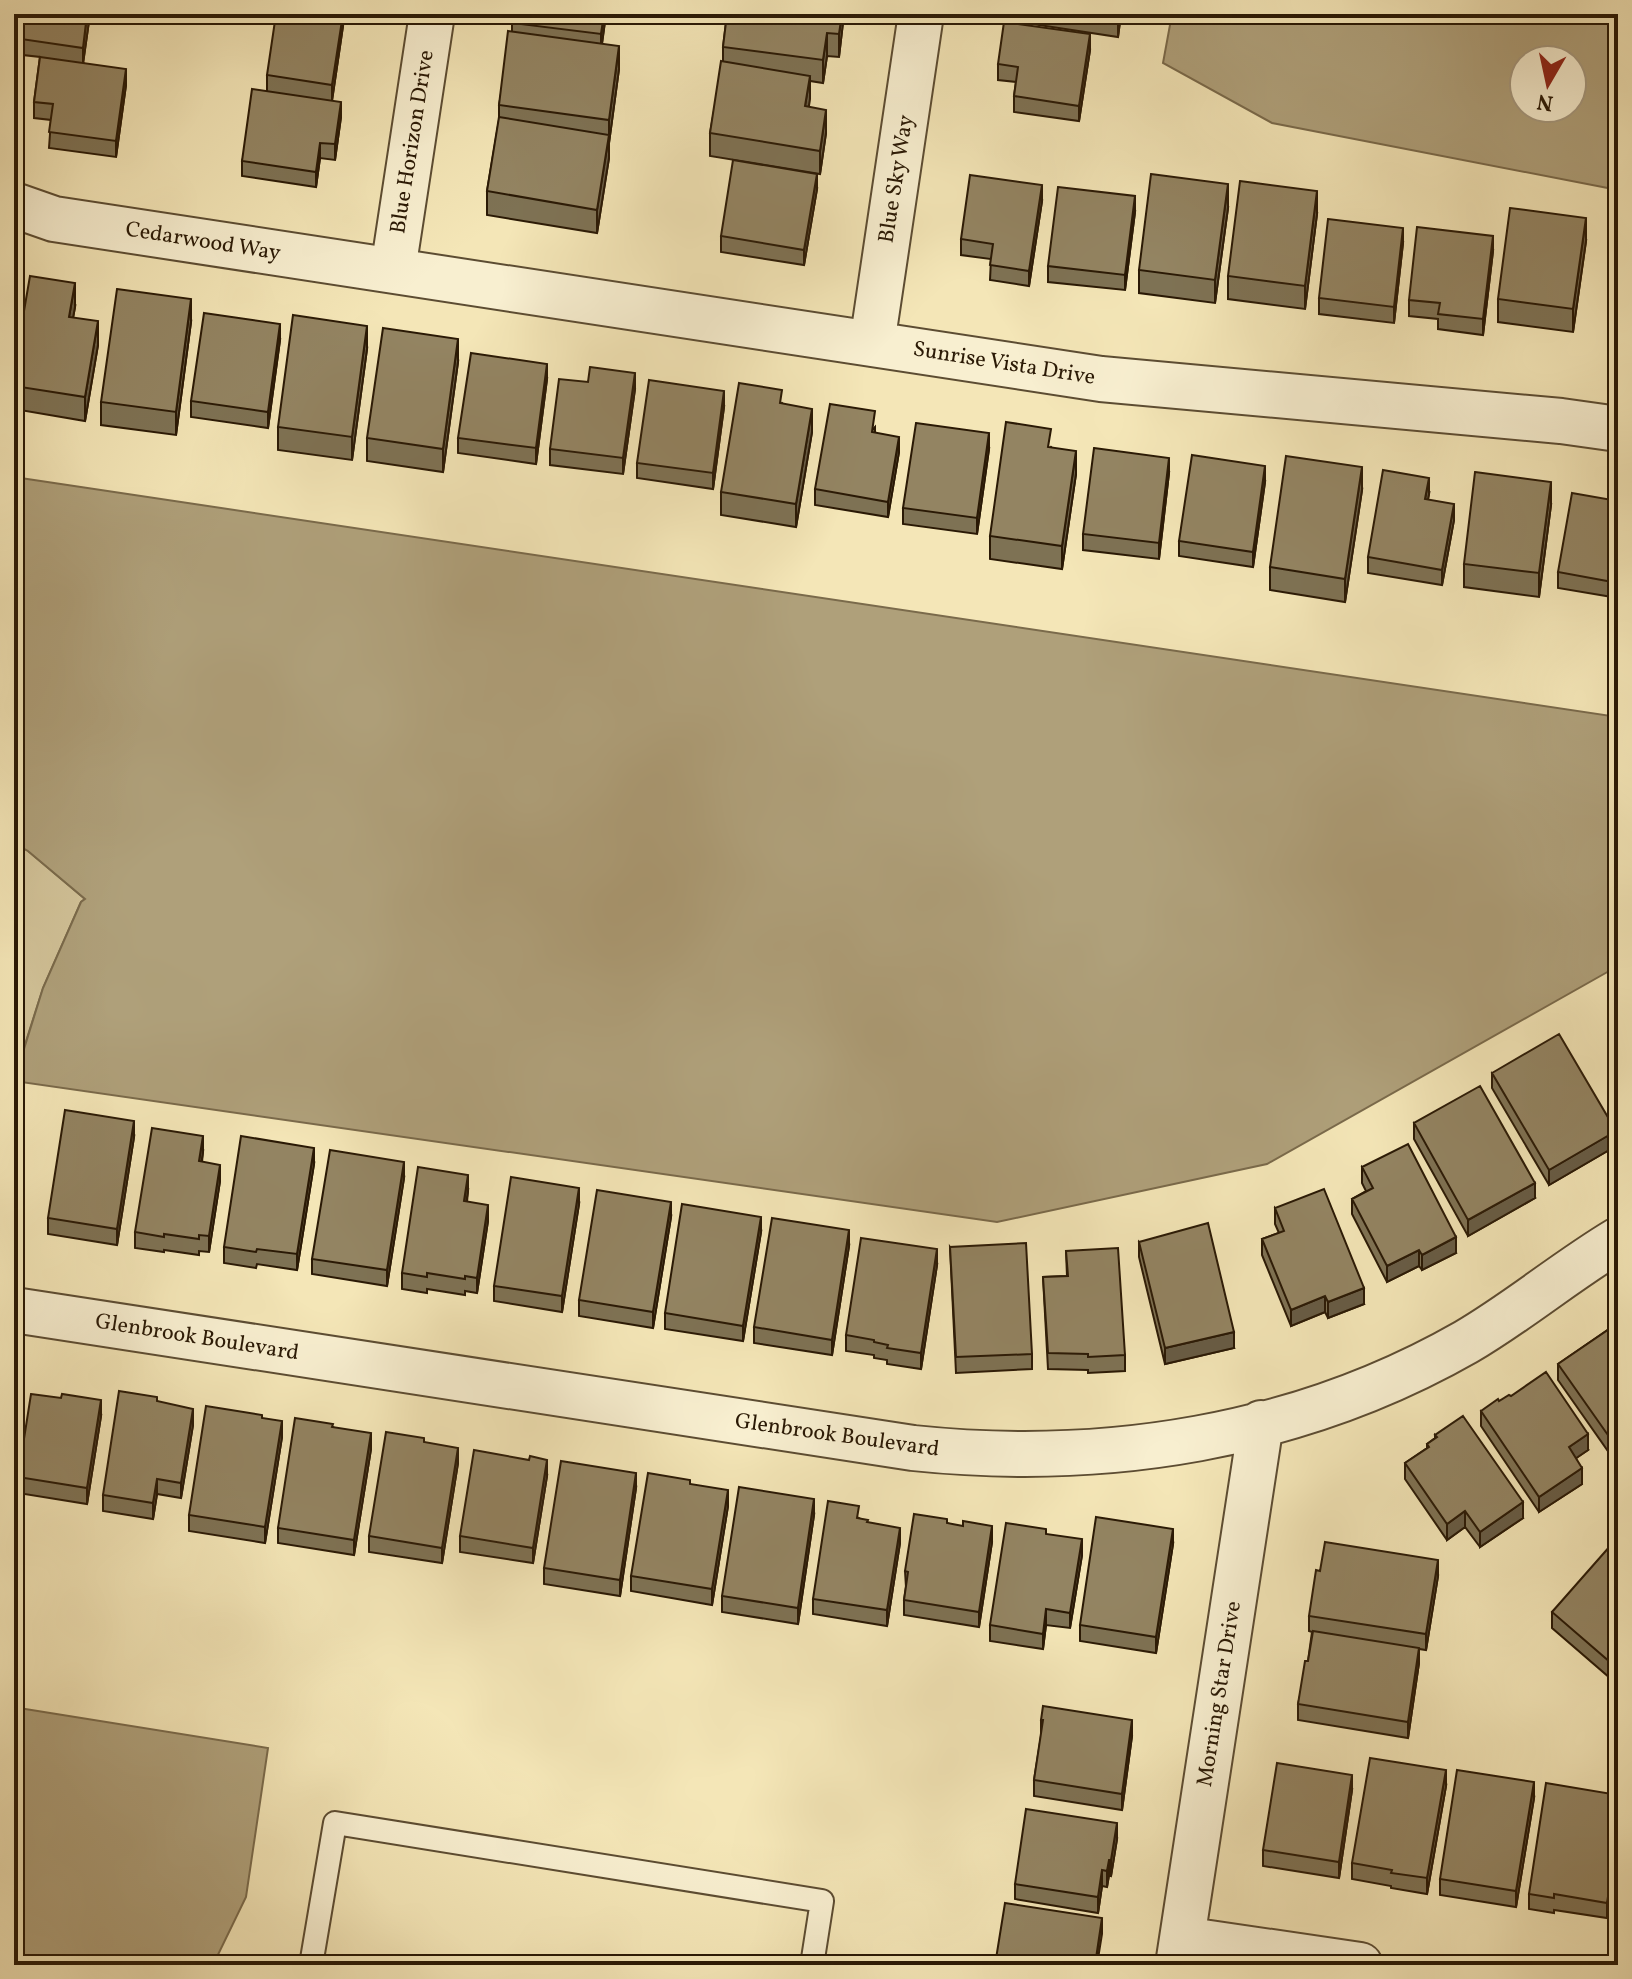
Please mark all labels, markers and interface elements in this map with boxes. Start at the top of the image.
north arrow [1508,44,1588,124]
street label: Blue Horizon Drive [383,48,443,236]
text: N [1535,85,1556,118]
street label: Blue Sky Way [872,113,922,245]
street label: Cedarwood Way [123,214,283,270]
street label: Sunrise Vista Drive [911,334,1097,394]
street label: Glenbrook Boulevard [93,1307,301,1369]
street label: Glenbrook Boulevard [733,1406,941,1466]
street label: Morning Star Drive [1190,1599,1250,1789]

